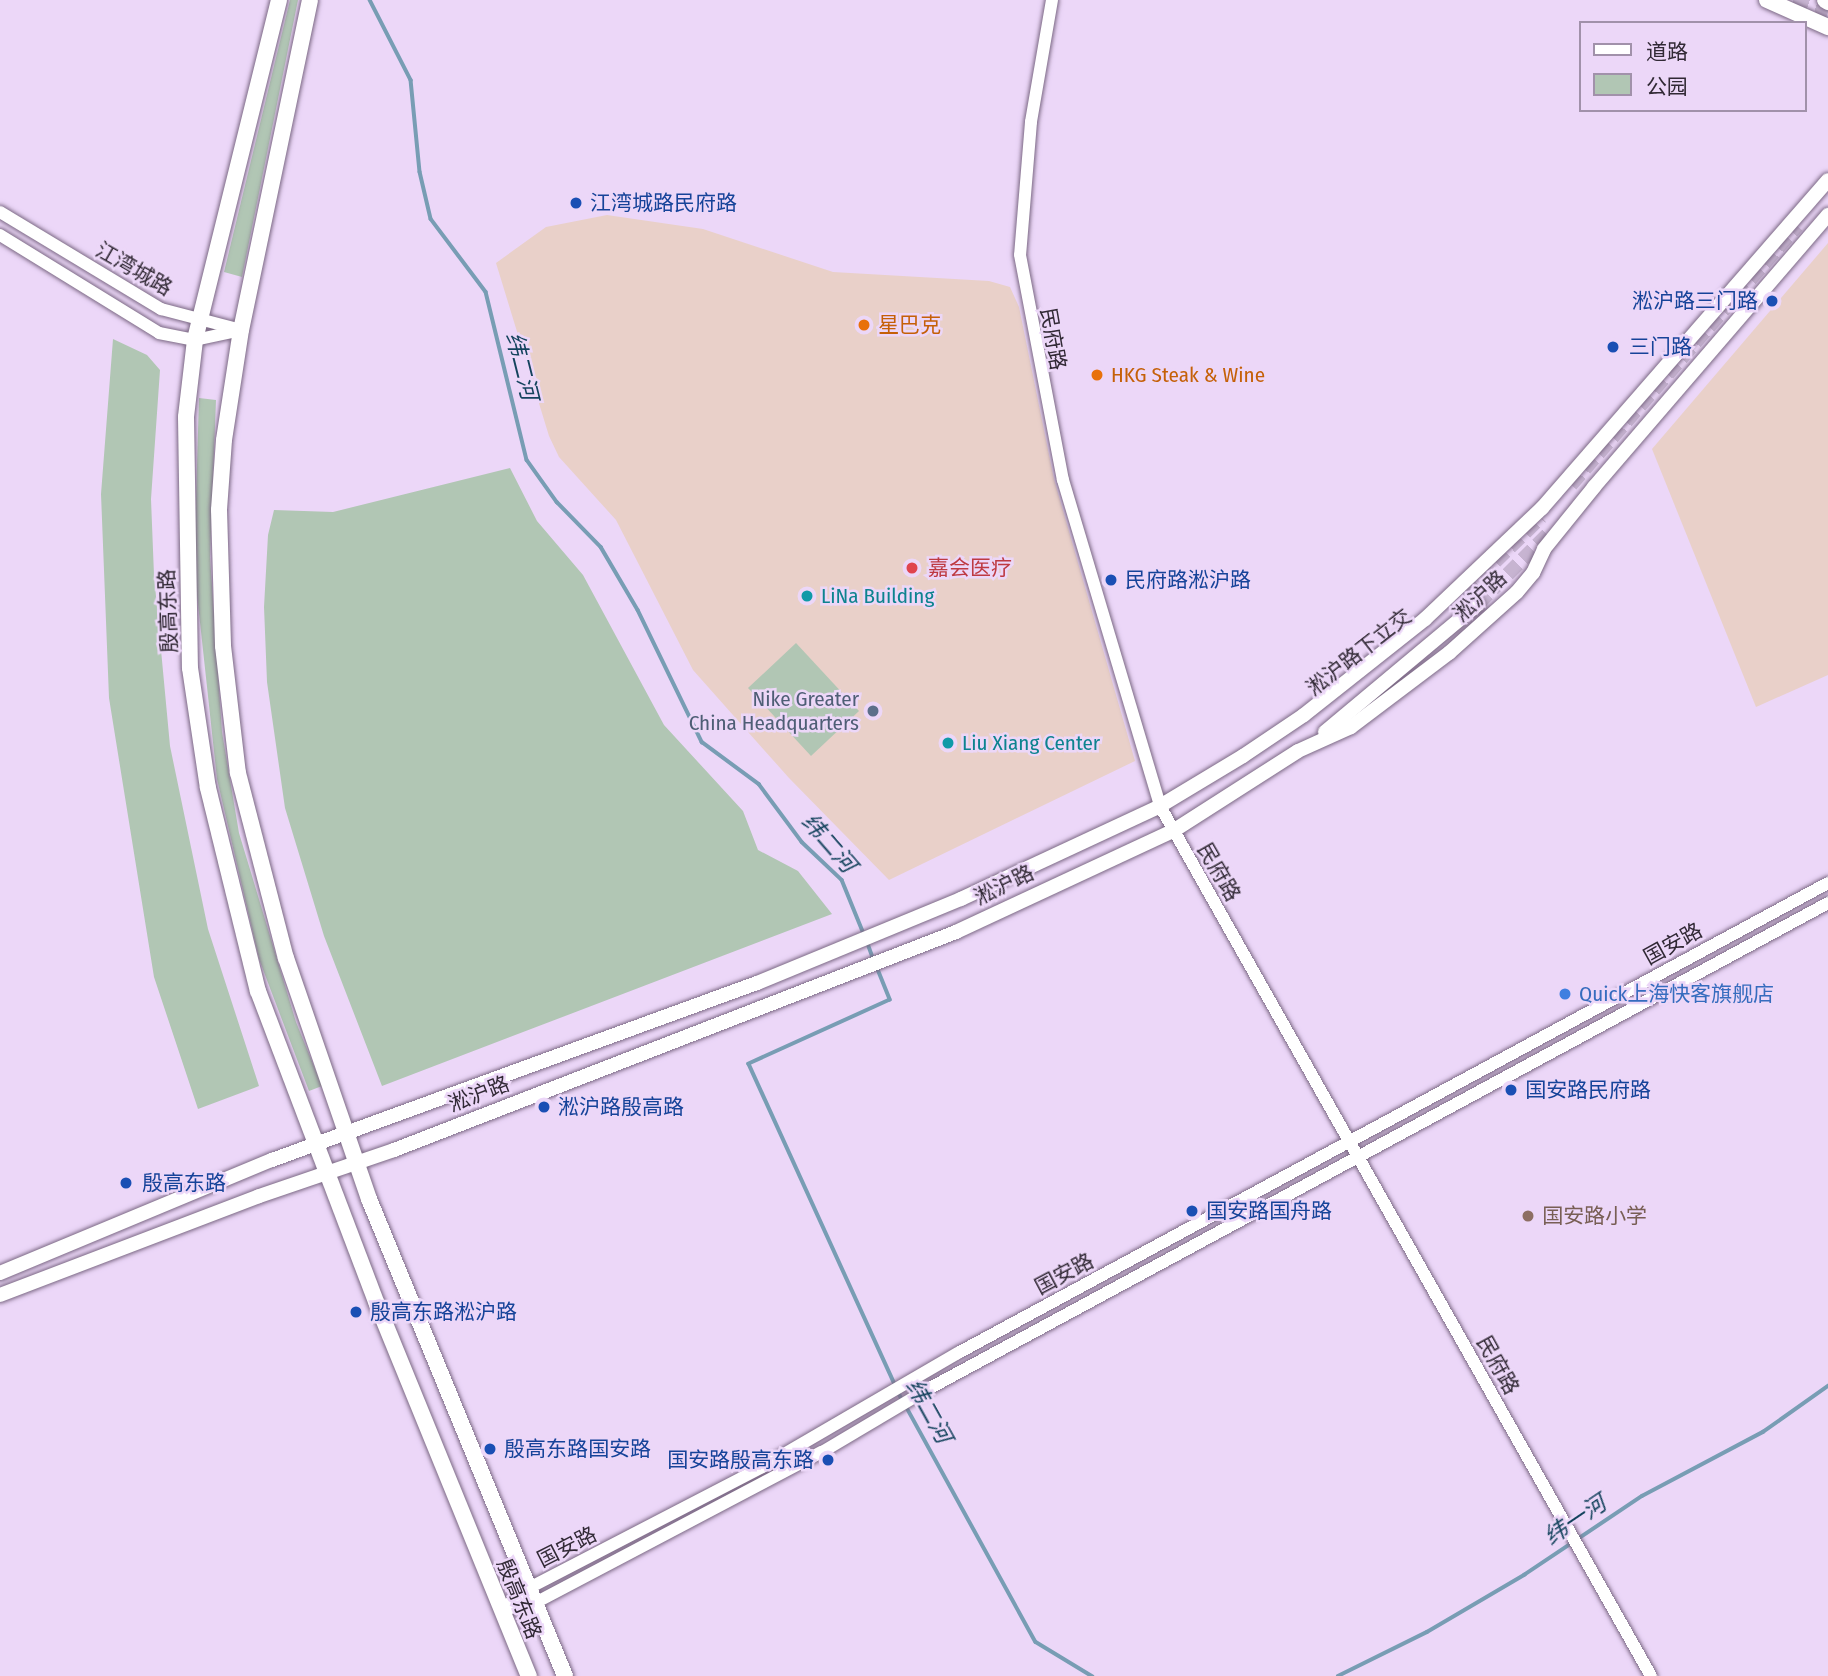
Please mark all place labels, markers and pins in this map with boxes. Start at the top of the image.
place label: 江湾城路民府路 [590,190,737,216]
marker: 江湾城路民府路 [568,195,584,211]
place label: 淞沪路三门路 [1632,288,1758,314]
marker: 淞沪路三门路 [1764,293,1780,309]
place label: 星巴克 [878,312,941,338]
marker: 星巴克 [856,317,872,333]
place label: 三门路 [1629,334,1692,360]
marker: 三门路 [1603,337,1623,357]
place label: HKG Steak & Wine [1111,362,1265,388]
marker: HKG Steak & Wine [1089,367,1105,383]
place label: 嘉会医疗 [928,555,1012,581]
marker: 嘉会医疗 [902,558,922,578]
place label: 民府路淞沪路 [1125,567,1251,593]
marker: 民府路淞沪路 [1103,572,1119,588]
place label: LiNa Building [821,583,934,609]
marker: LiNa Building [799,588,815,604]
place label: Nike Greater China Headquarters [689,686,859,736]
marker: Nike Greater China Headquarters [865,703,881,719]
place label: Liu Xiang Center [962,730,1100,756]
marker: Liu Xiang Center [940,735,956,751]
place label: Quick上海快客旗舰店 [1579,981,1774,1007]
marker: Quick上海快客旗舰店 [1557,986,1573,1002]
place label: 国安路民府路 [1525,1077,1651,1103]
marker: 国安路民府路 [1503,1082,1519,1098]
place label: 淞沪路殷高路 [558,1094,684,1120]
marker: 淞沪路殷高路 [536,1099,552,1115]
place label: 殷高东路 [142,1170,226,1196]
marker: 殷高东路 [116,1173,136,1193]
place label: 国安路国舟路 [1206,1198,1332,1224]
marker: 国安路国舟路 [1184,1203,1200,1219]
place label: 国安路小学 [1542,1203,1647,1229]
marker: 国安路小学 [1520,1208,1536,1224]
place label: 殷高东路淞沪路 [370,1299,517,1325]
marker: 殷高东路淞沪路 [348,1304,364,1320]
place label: 殷高东路国安路 [504,1436,651,1462]
marker: 殷高东路国安路 [482,1441,498,1457]
place label: 国安路殷高东路 [667,1447,814,1473]
marker: 国安路殷高东路 [820,1452,836,1468]

